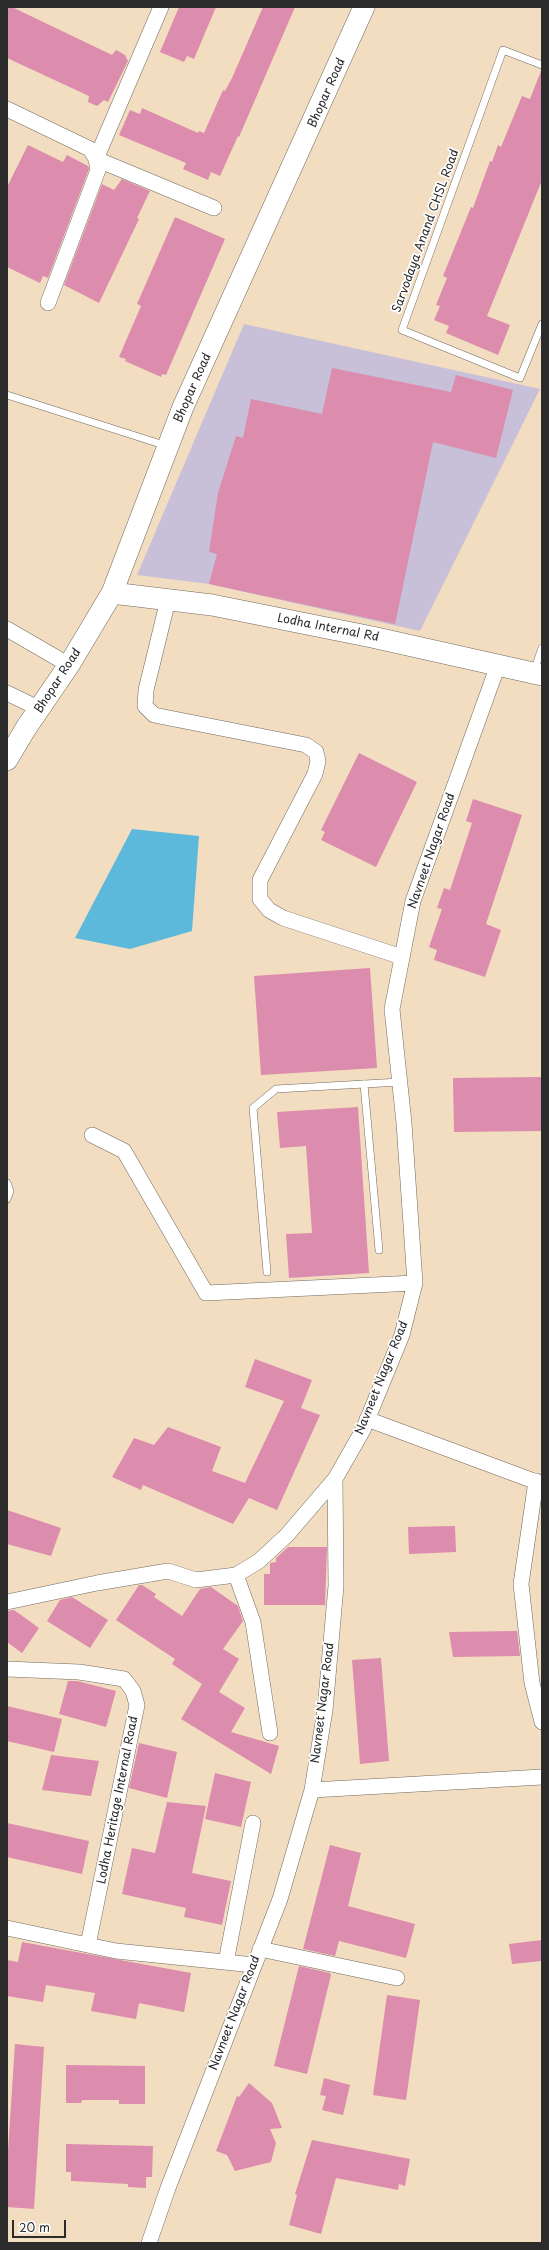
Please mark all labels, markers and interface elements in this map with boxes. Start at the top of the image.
street label: Bhopar Road [305,56,349,130]
street label: Sarvodaya Anand CHSL Road [390,147,462,315]
street label: Bhopar Road [171,351,215,425]
street label: Lodha Internal Rd [276,611,380,645]
street label: Bhopar Road [32,646,84,716]
street label: Navneet Nagar Road [405,791,459,911]
street label: Navneet Nagar Road [353,1319,411,1437]
street label: Navneet Nagar Road [308,1642,338,1764]
street label: Lodha Heritage Internal Road [95,1715,141,1885]
street label: Navneet Nagar Road [207,1954,263,2072]
scale bar [14,2212,68,2238]
text: 20 m [19,2218,50,2236]

